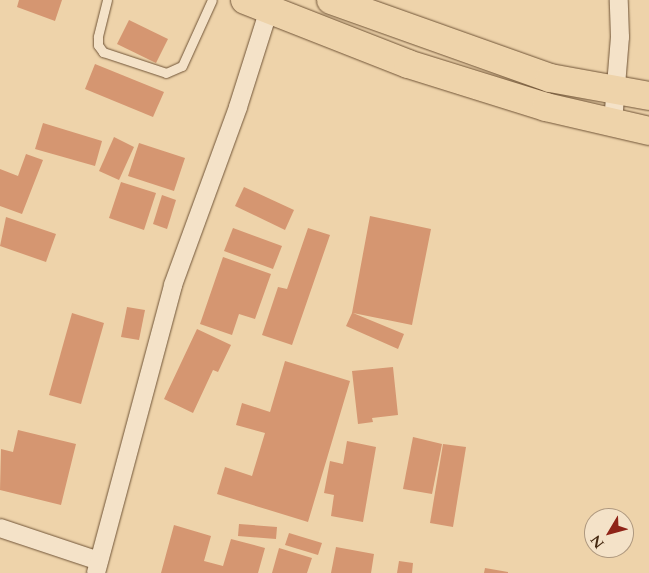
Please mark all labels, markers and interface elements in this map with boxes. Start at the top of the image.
north arrow [584,508,634,558]
text: N [586,531,609,552]

